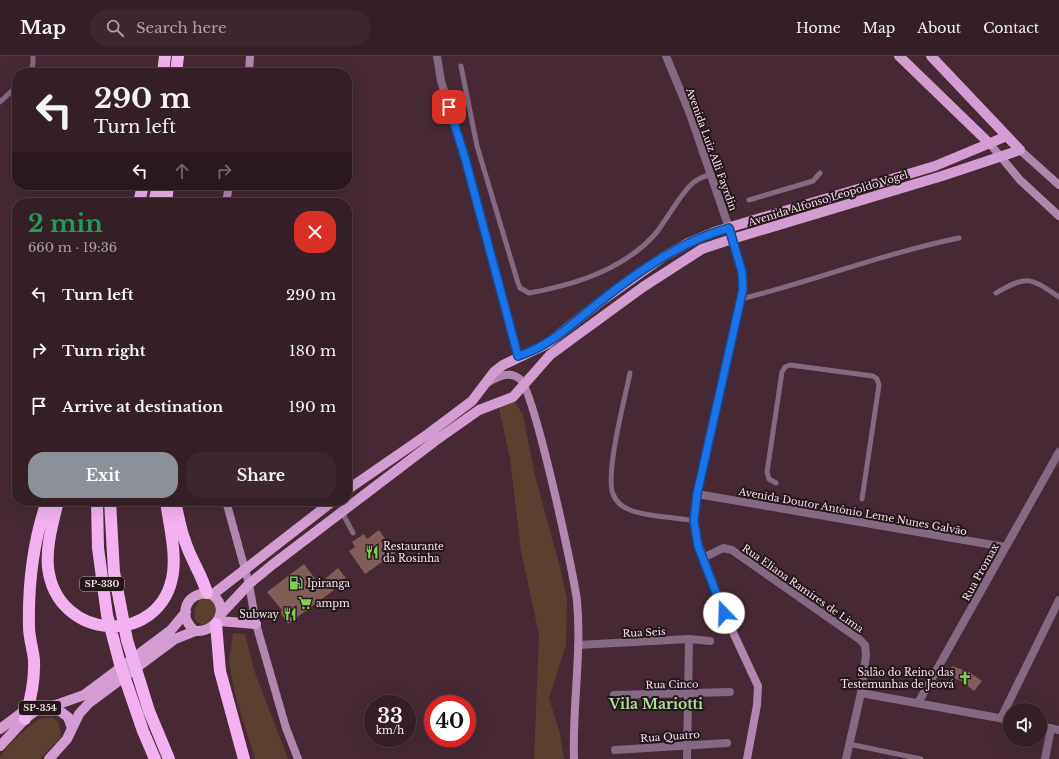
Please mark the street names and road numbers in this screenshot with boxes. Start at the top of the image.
street label: Avenida Luiz Alli Fayrdin [683,85,740,212]
street label: Avenida Alfonso Leopoldo Vogel [746,168,910,229]
street label: Avenida Doutor Antônio Leme Nunes Galvão [737,485,968,538]
street label: Rua Eliana Ramires de Lima [740,541,866,636]
street label: Rua Promax [959,541,1001,603]
road number: SP-330 [80,577,124,591]
street label: Rua Seis [622,625,666,640]
street label: Rua Cinco [645,678,699,691]
road number: SP-354 [19,701,61,715]
street label: Rua Quatro [640,728,701,745]

